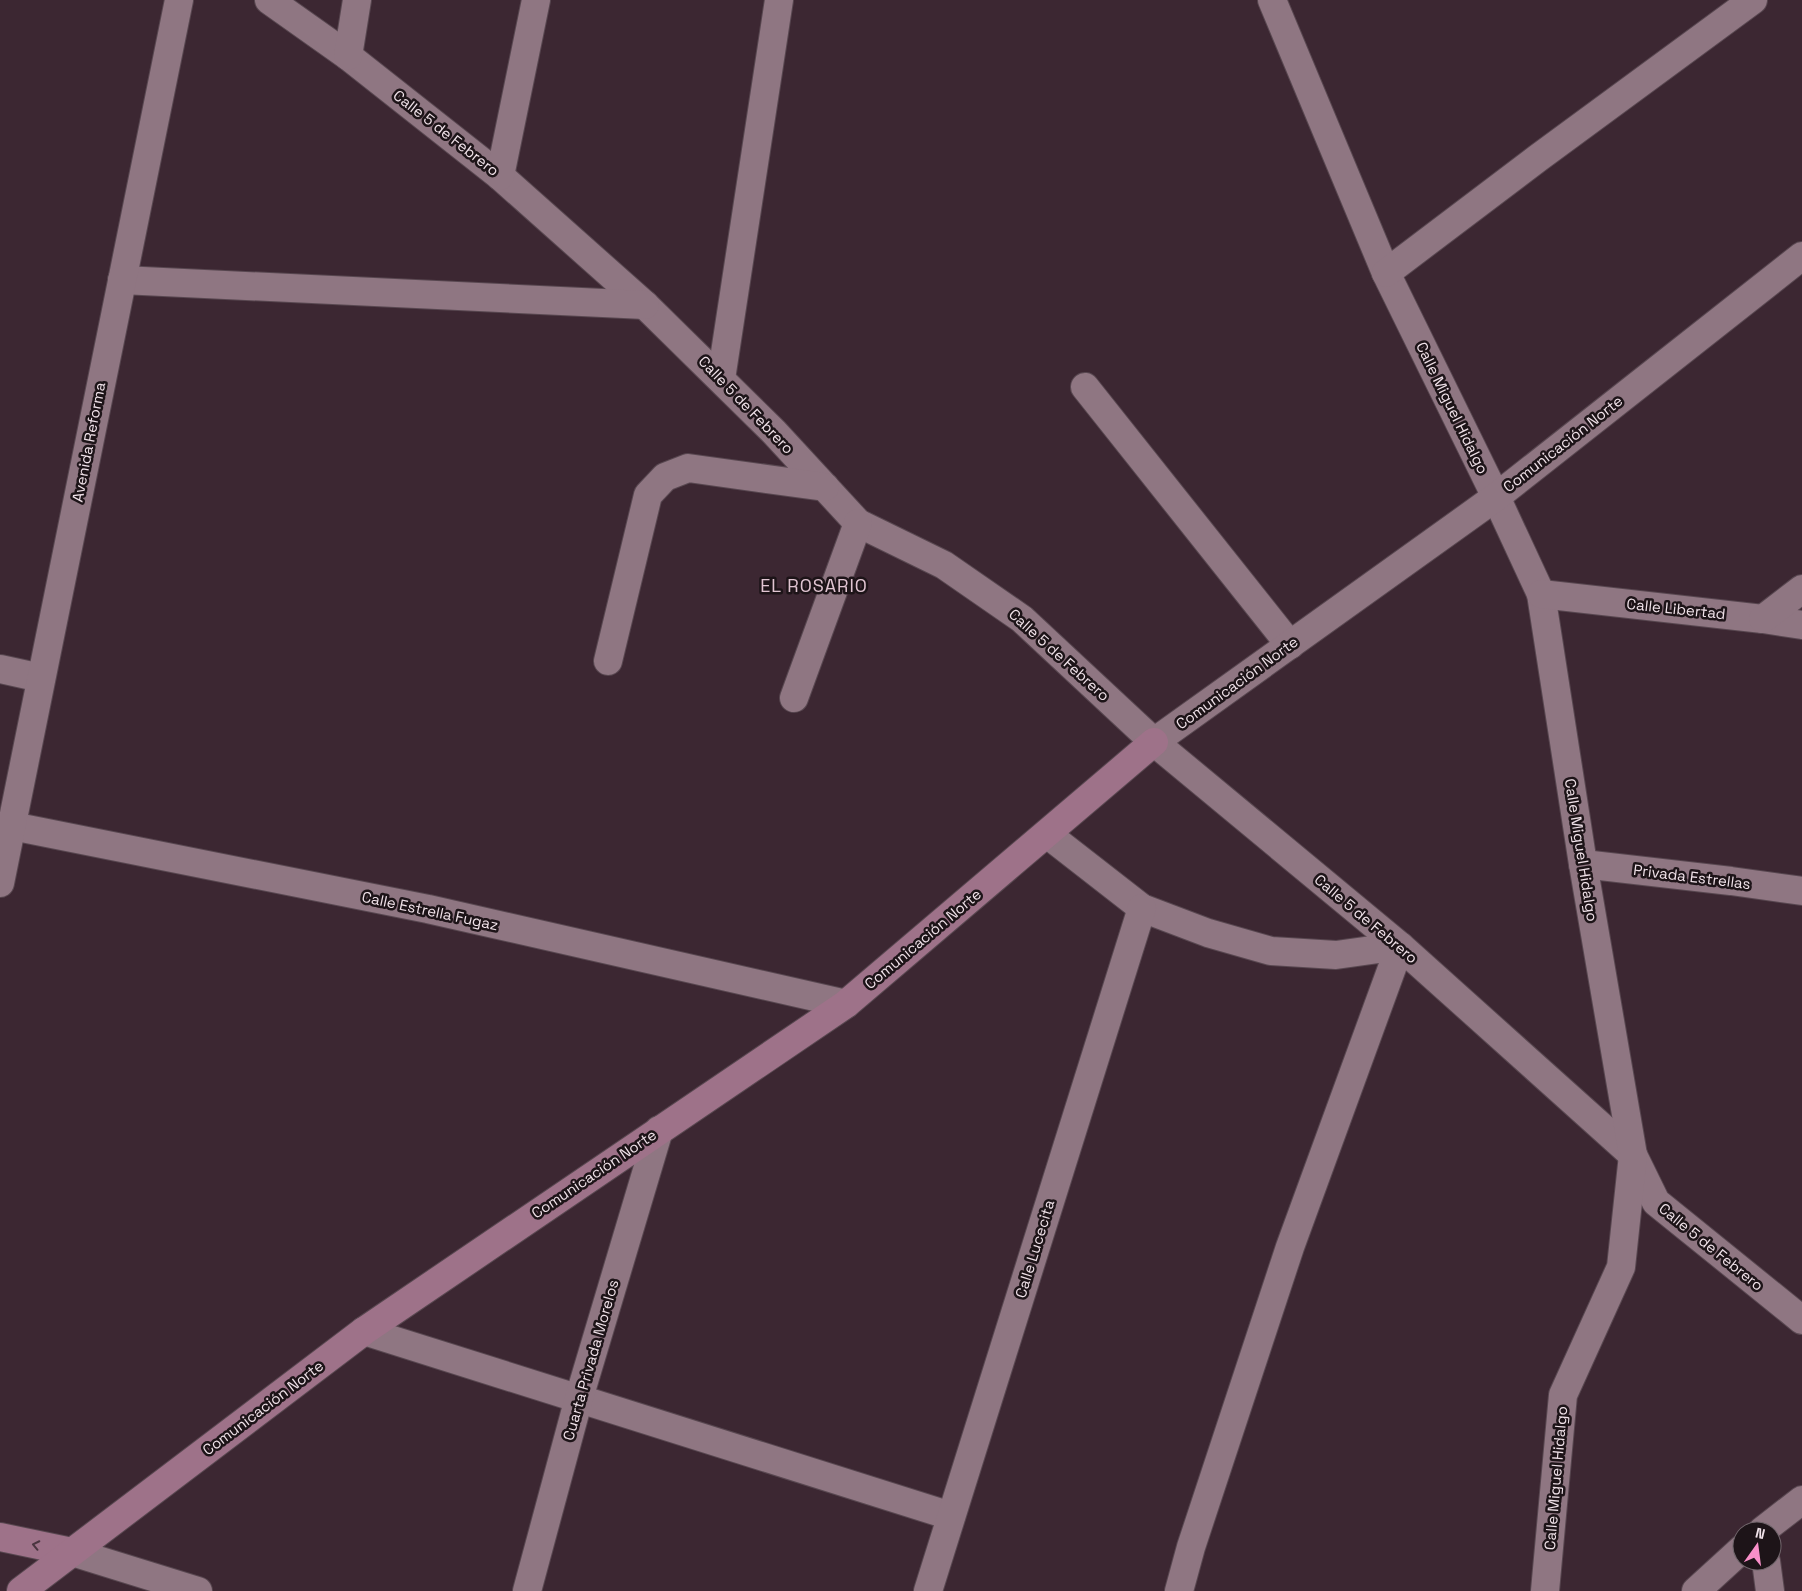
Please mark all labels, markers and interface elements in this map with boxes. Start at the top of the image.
street label: Calle 5 de Febrero [390,85,503,180]
street label: Calle Miguel Hidalgo [1412,339,1493,477]
street label: Calle 5 de Febrero [695,352,798,458]
street label: Avenida Reforma [68,380,110,503]
street label: Comunicación Norte [1499,391,1626,496]
district label: EL ROSARIO [760,574,868,597]
street label: Calle Libertad [1626,594,1726,623]
street label: Calle 5 de Febrero [1005,604,1114,705]
street label: Comunicación Norte [1172,632,1302,733]
street label: Calle Miguel Hidalgo [1561,777,1602,923]
street label: Privada Estrellas [1632,860,1752,893]
street label: Calle 5 de Febrero [1311,870,1422,967]
street label: Comunicación Norte [860,884,985,993]
street label: Calle Estrella Fugaz [360,887,500,934]
street label: Comunicación Norte [528,1125,660,1222]
street label: Calle Lucecita [1011,1197,1059,1300]
street label: Calle 5 de Febrero [1655,1199,1767,1295]
street label: Cuarta Privada Morelos [558,1277,623,1443]
street label: Comunicación Norte [198,1356,327,1459]
street label: Calle Miguel Hidalgo [1540,1405,1571,1551]
north arrow [1732,1521,1782,1571]
text: N [1753,1524,1767,1543]
one-way arrow [32,1540,41,1551]

